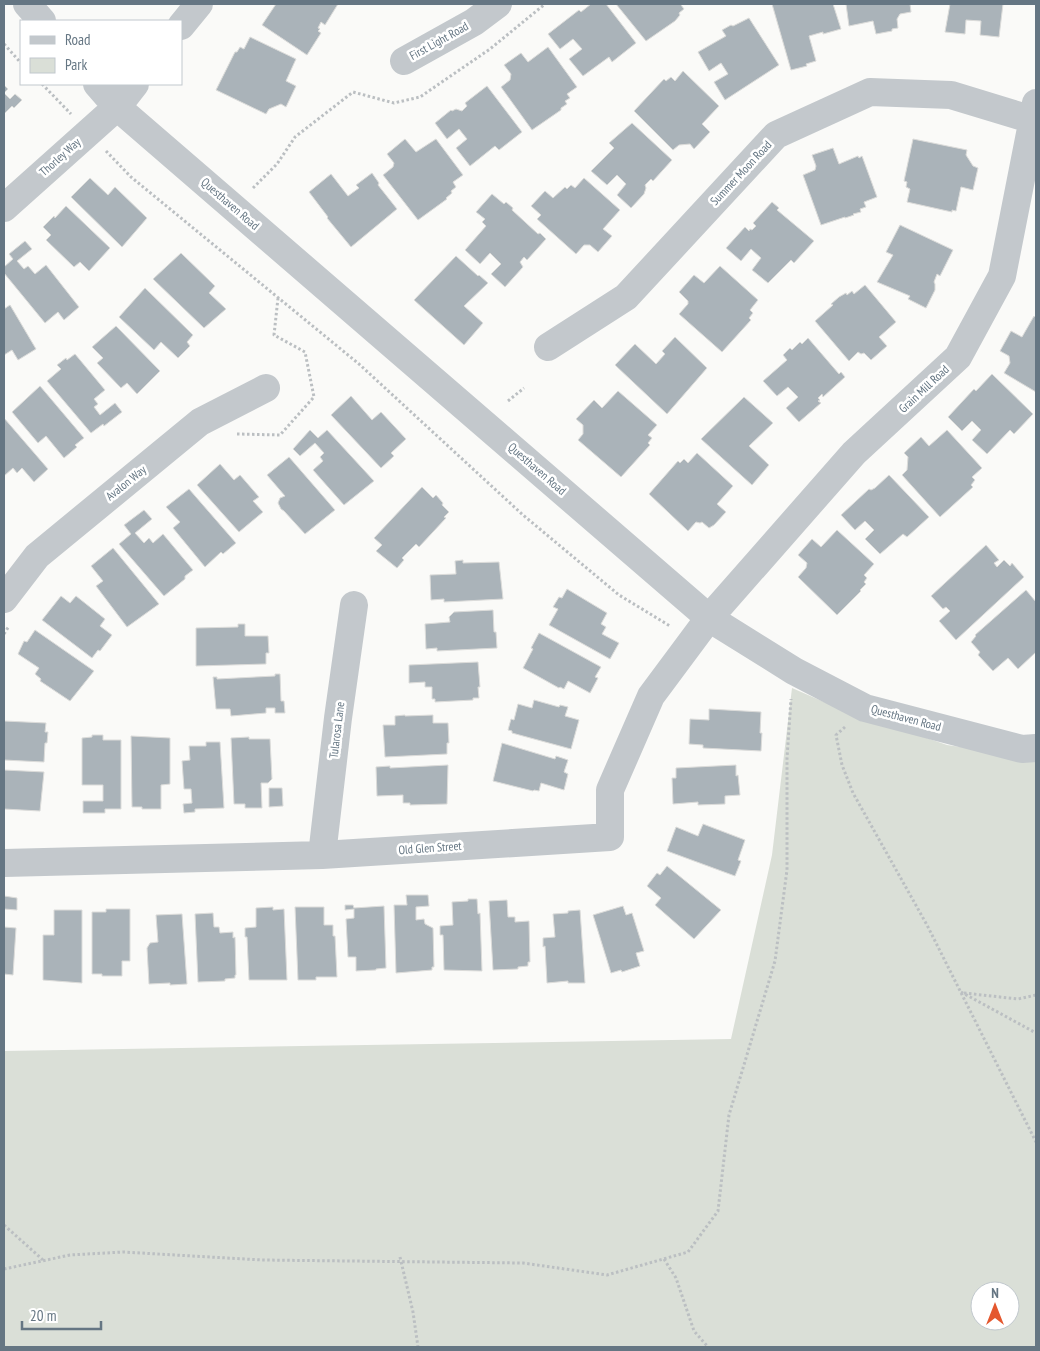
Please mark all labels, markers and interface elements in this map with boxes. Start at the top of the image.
street label: First Light Road [407,18,471,63]
legend [20,20,182,85]
text: Road [65,30,91,49]
text: Park [65,55,87,74]
street label: Thorley Way [36,134,84,179]
street label: Summer Moon Road [707,137,774,208]
street label: Questhaven Road [198,174,262,233]
street label: Grain Mill Road [895,362,952,416]
street label: Questhaven Road [505,439,569,498]
street label: Avalon Way [103,462,149,503]
street label: Tularosa Lane [326,701,347,759]
street label: Questhaven Road [869,701,943,734]
street label: Old Glen Street [398,838,463,857]
north arrow [970,1281,1020,1331]
text: N [991,1284,999,1302]
scale bar [22,1298,101,1330]
text: 20 m [30,1306,56,1325]

